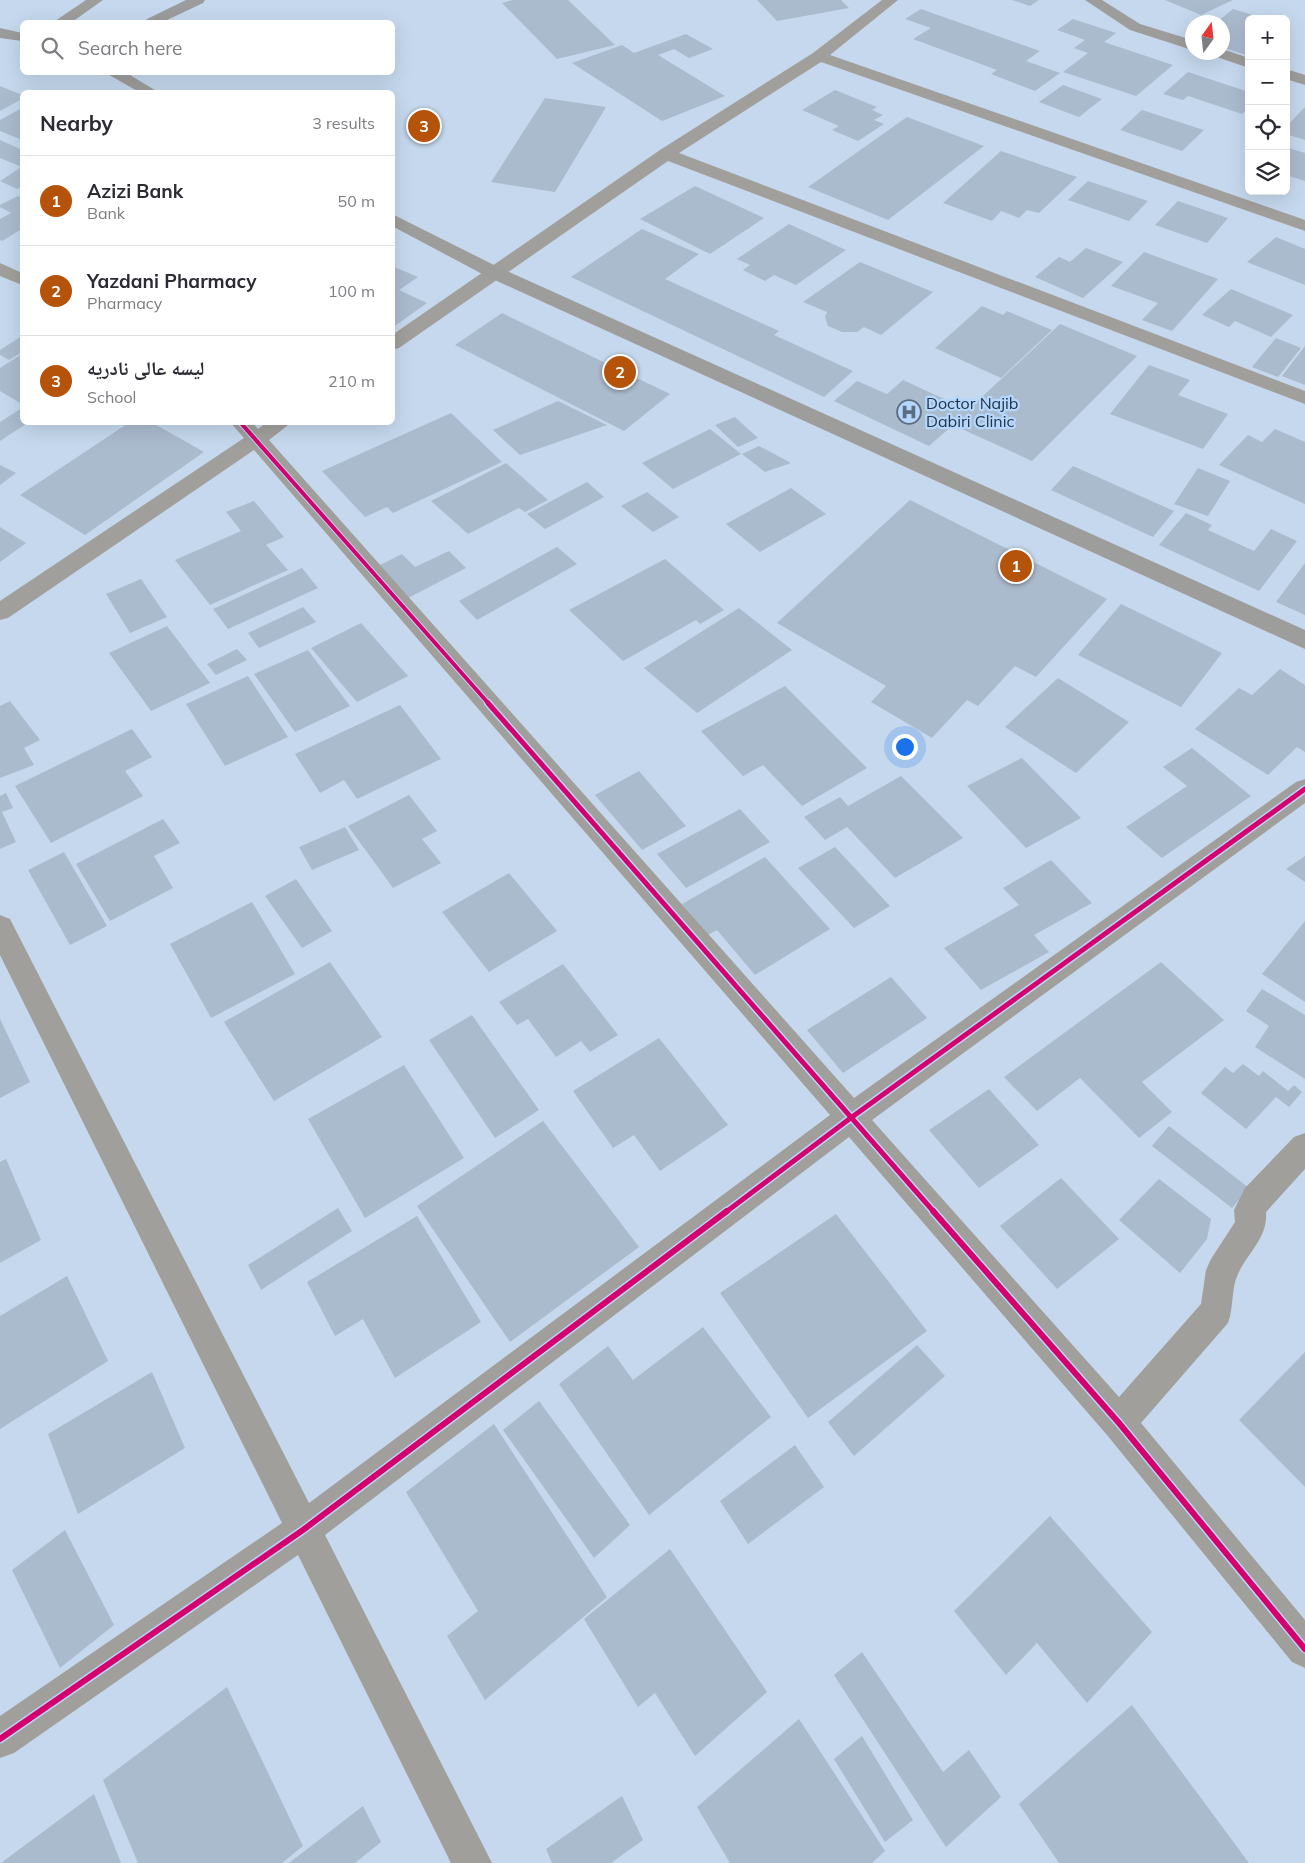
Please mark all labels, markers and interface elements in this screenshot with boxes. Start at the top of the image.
north arrow [1185,15,1230,60]
map controls [1245,15,1290,195]
button: + [1245,15,1290,60]
search box [20,20,395,75]
icon: search [38,34,66,62]
text: Search here [78,36,182,60]
button: − [1245,60,1290,105]
button: locate [1245,105,1290,150]
pin: 3 [408,107,440,145]
text: Nearby [40,110,113,136]
text: 3 results [312,113,375,133]
button: layers [1245,150,1290,195]
text: Azizi Bank [87,179,183,203]
text: 1 [51,191,61,211]
text: 50 m [338,191,375,211]
text: Bank [87,203,125,223]
text: Yazdani Pharmacy [87,269,257,293]
text: 2 [51,281,61,301]
text: 100 m [328,281,375,301]
text: Pharmacy [87,293,162,313]
pin: 2 [604,353,636,391]
text: لیسه عالی نادریه [87,356,205,380]
text: 3 [51,371,61,391]
text: 210 m [328,371,375,391]
text: School [87,387,136,407]
place label: Doctor Najib Dabiri Clinic [926,393,1018,431]
hospital icon: Doctor Najib Dabiri Clinic [896,399,922,425]
pin: 1 [1000,547,1032,585]
your location [892,734,918,760]

